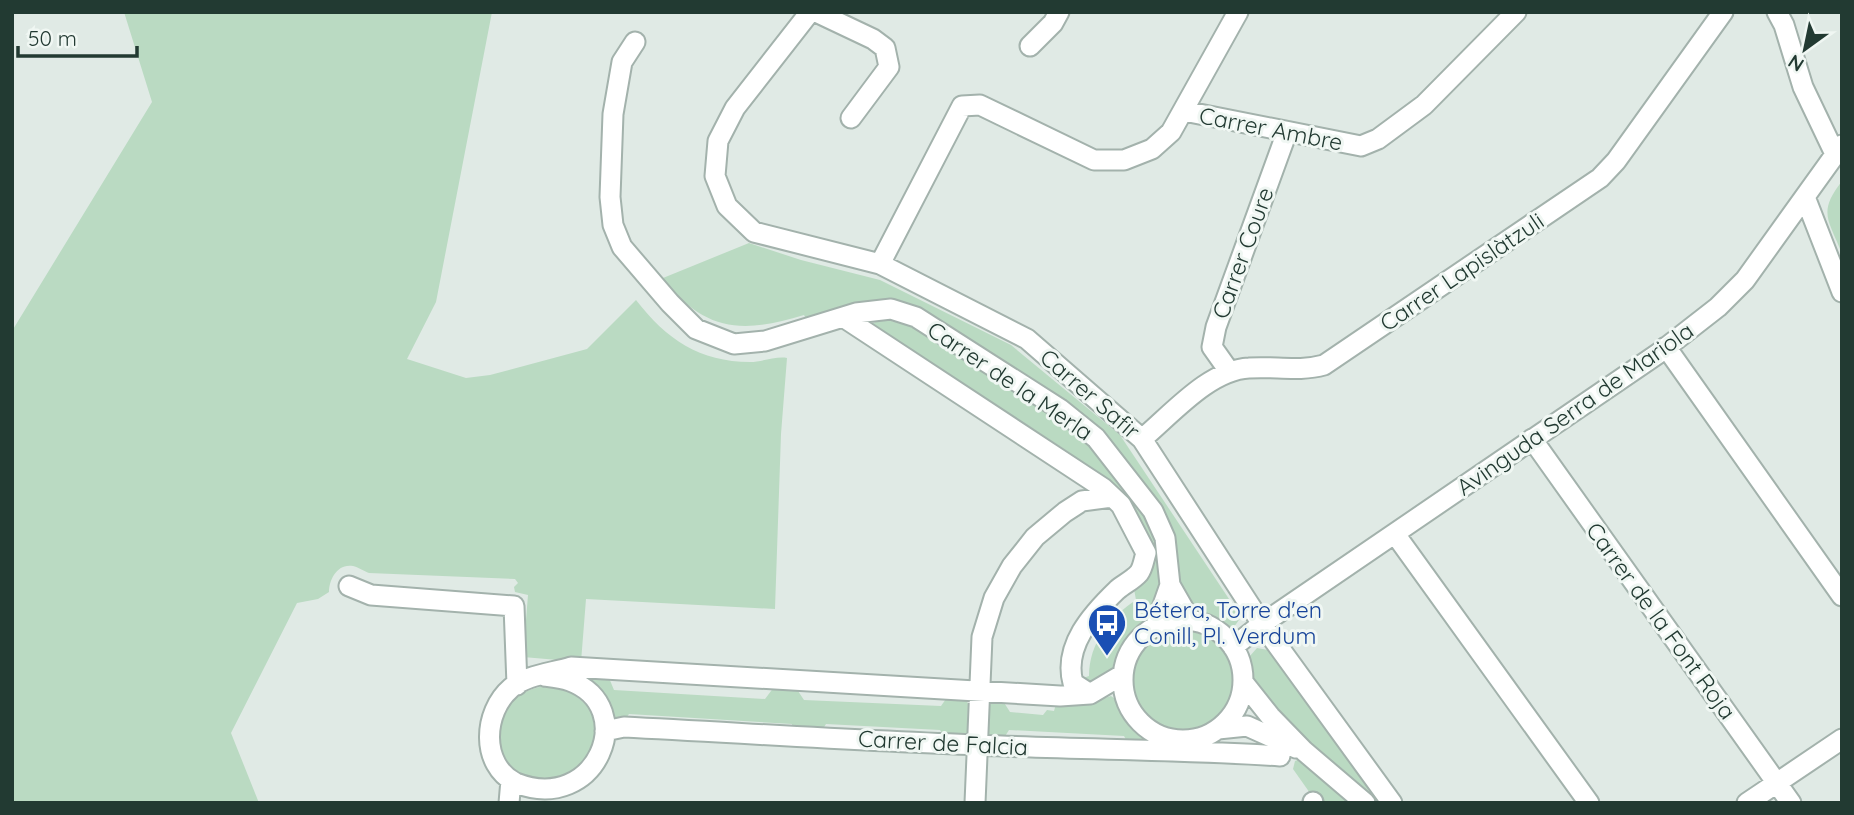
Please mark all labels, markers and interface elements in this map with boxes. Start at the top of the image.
scale bar [18,14,136,58]
north arrow [1770,14,1840,84]
text: 50 m [28,25,77,51]
text: N [1783,49,1808,77]
street label: Carrer Ambre [1197,100,1345,157]
street label: Carrer Coure [1205,183,1280,322]
street label: Carrer Lapislàtzuli [1374,206,1549,337]
street label: Carrer de la Merla [922,315,1098,447]
street label: Avinguda Serra de Mariola [1451,316,1699,502]
street label: Carrer Safir [1034,342,1146,445]
street label: Carrer de la Font Roja [1580,517,1743,725]
place label: Bétera, Torre d'en Conill, Pl. Verdum [1134,595,1322,650]
bus stop icon: Bétera, Torre d'en Conill, Pl. Verdum [1086,602,1128,657]
street label: Carrer de Falcia [857,724,1029,761]

